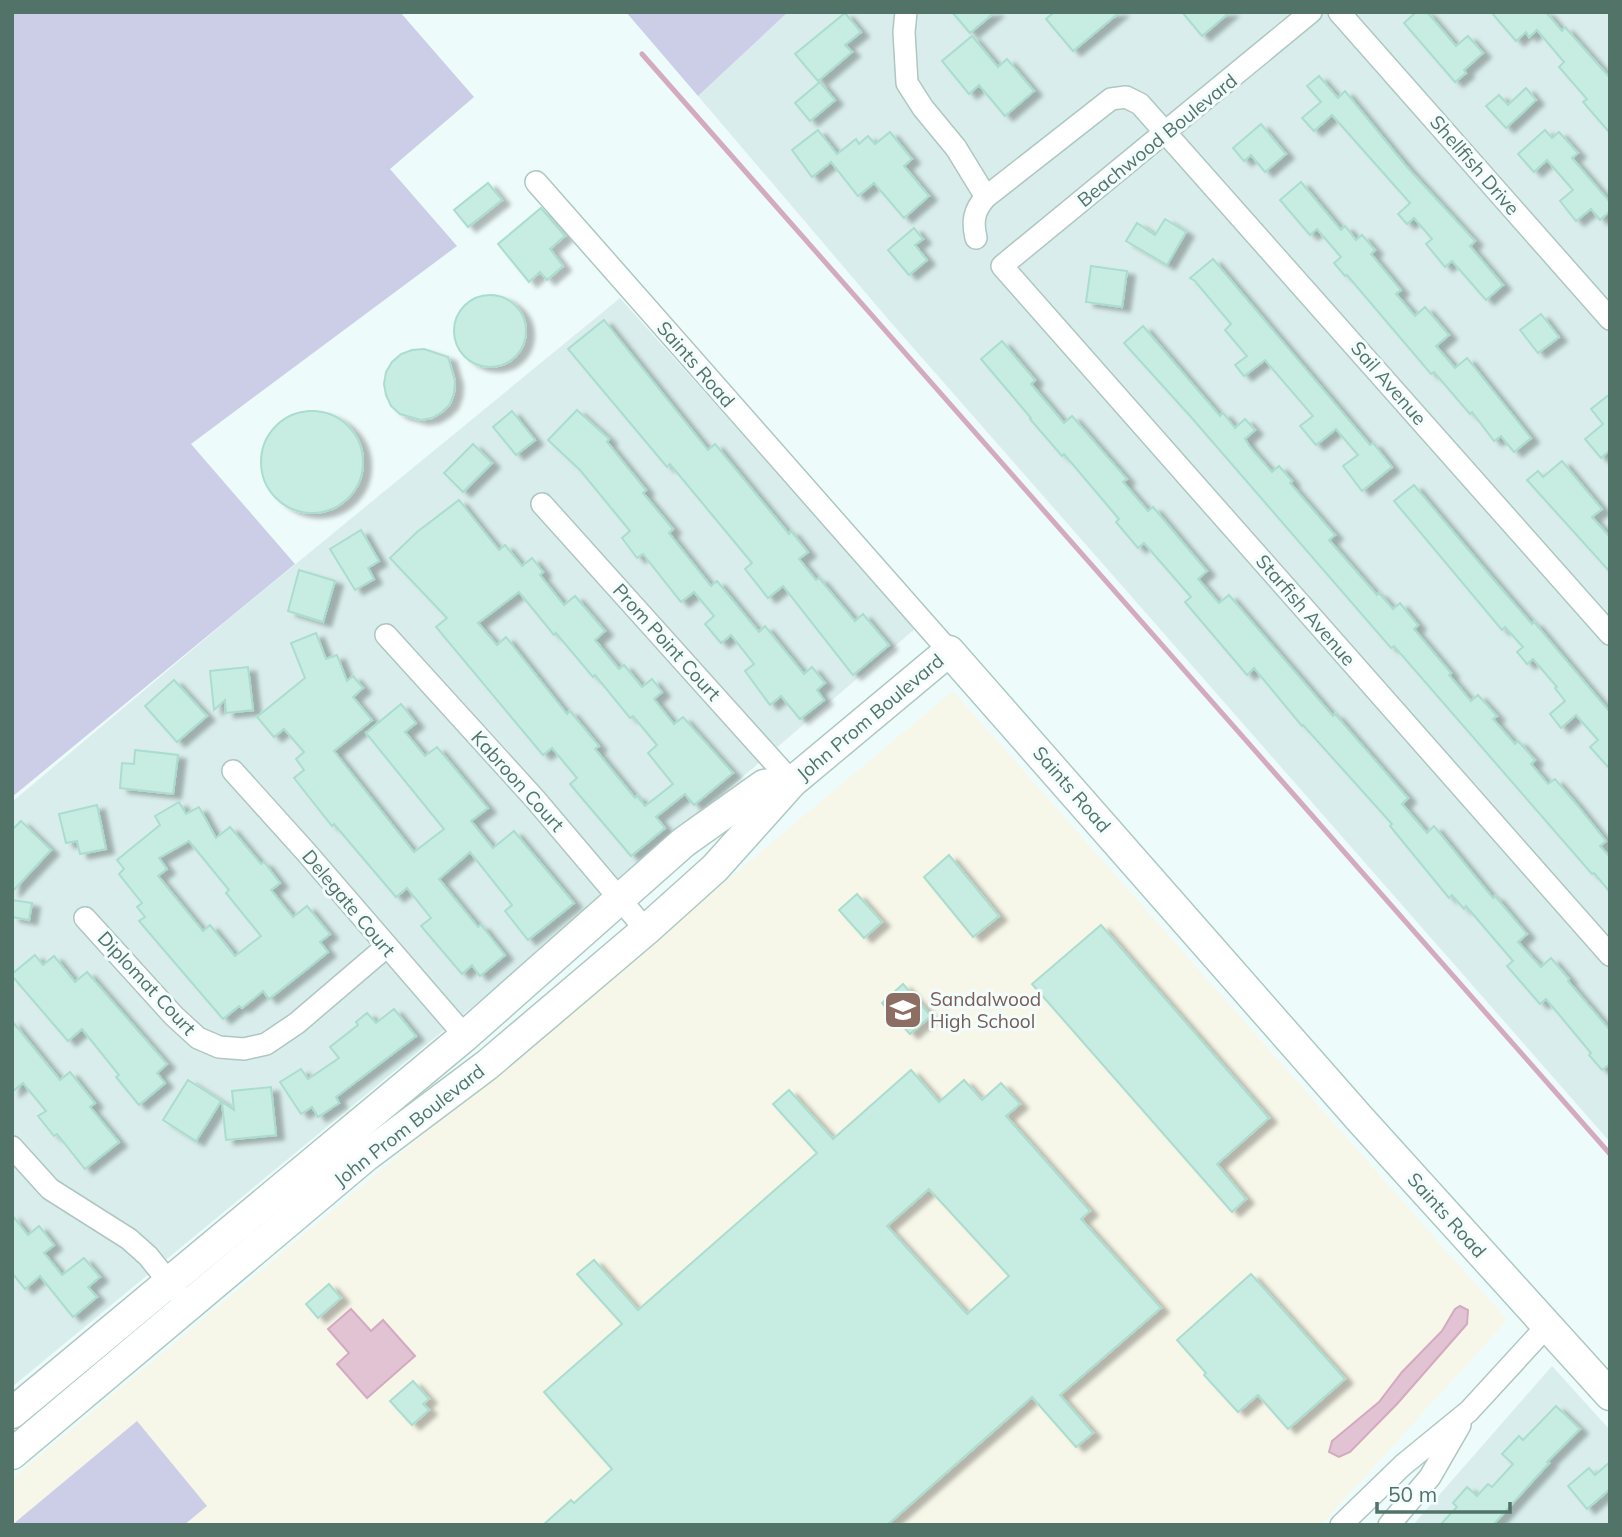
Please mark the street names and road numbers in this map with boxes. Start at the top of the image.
street label: Beachwood Boulevard [1072,68,1242,212]
street label: Shellfish Drive [1425,110,1525,220]
street label: Saints Road [652,316,740,412]
street label: Sail Avenue [1346,336,1432,430]
street label: Starfish Avenue [1251,549,1361,671]
street label: Prom Point Court [608,578,726,706]
street label: John Prom Boulevard [792,648,948,786]
street label: Kabroon Court [466,726,570,837]
street label: Saints Road [1028,741,1116,837]
street label: Delegate Court [297,845,401,962]
street label: Diplomat Court [93,926,201,1040]
street label: John Prom Boulevard [329,1059,489,1191]
street label: Saints Road [1402,1167,1492,1263]

